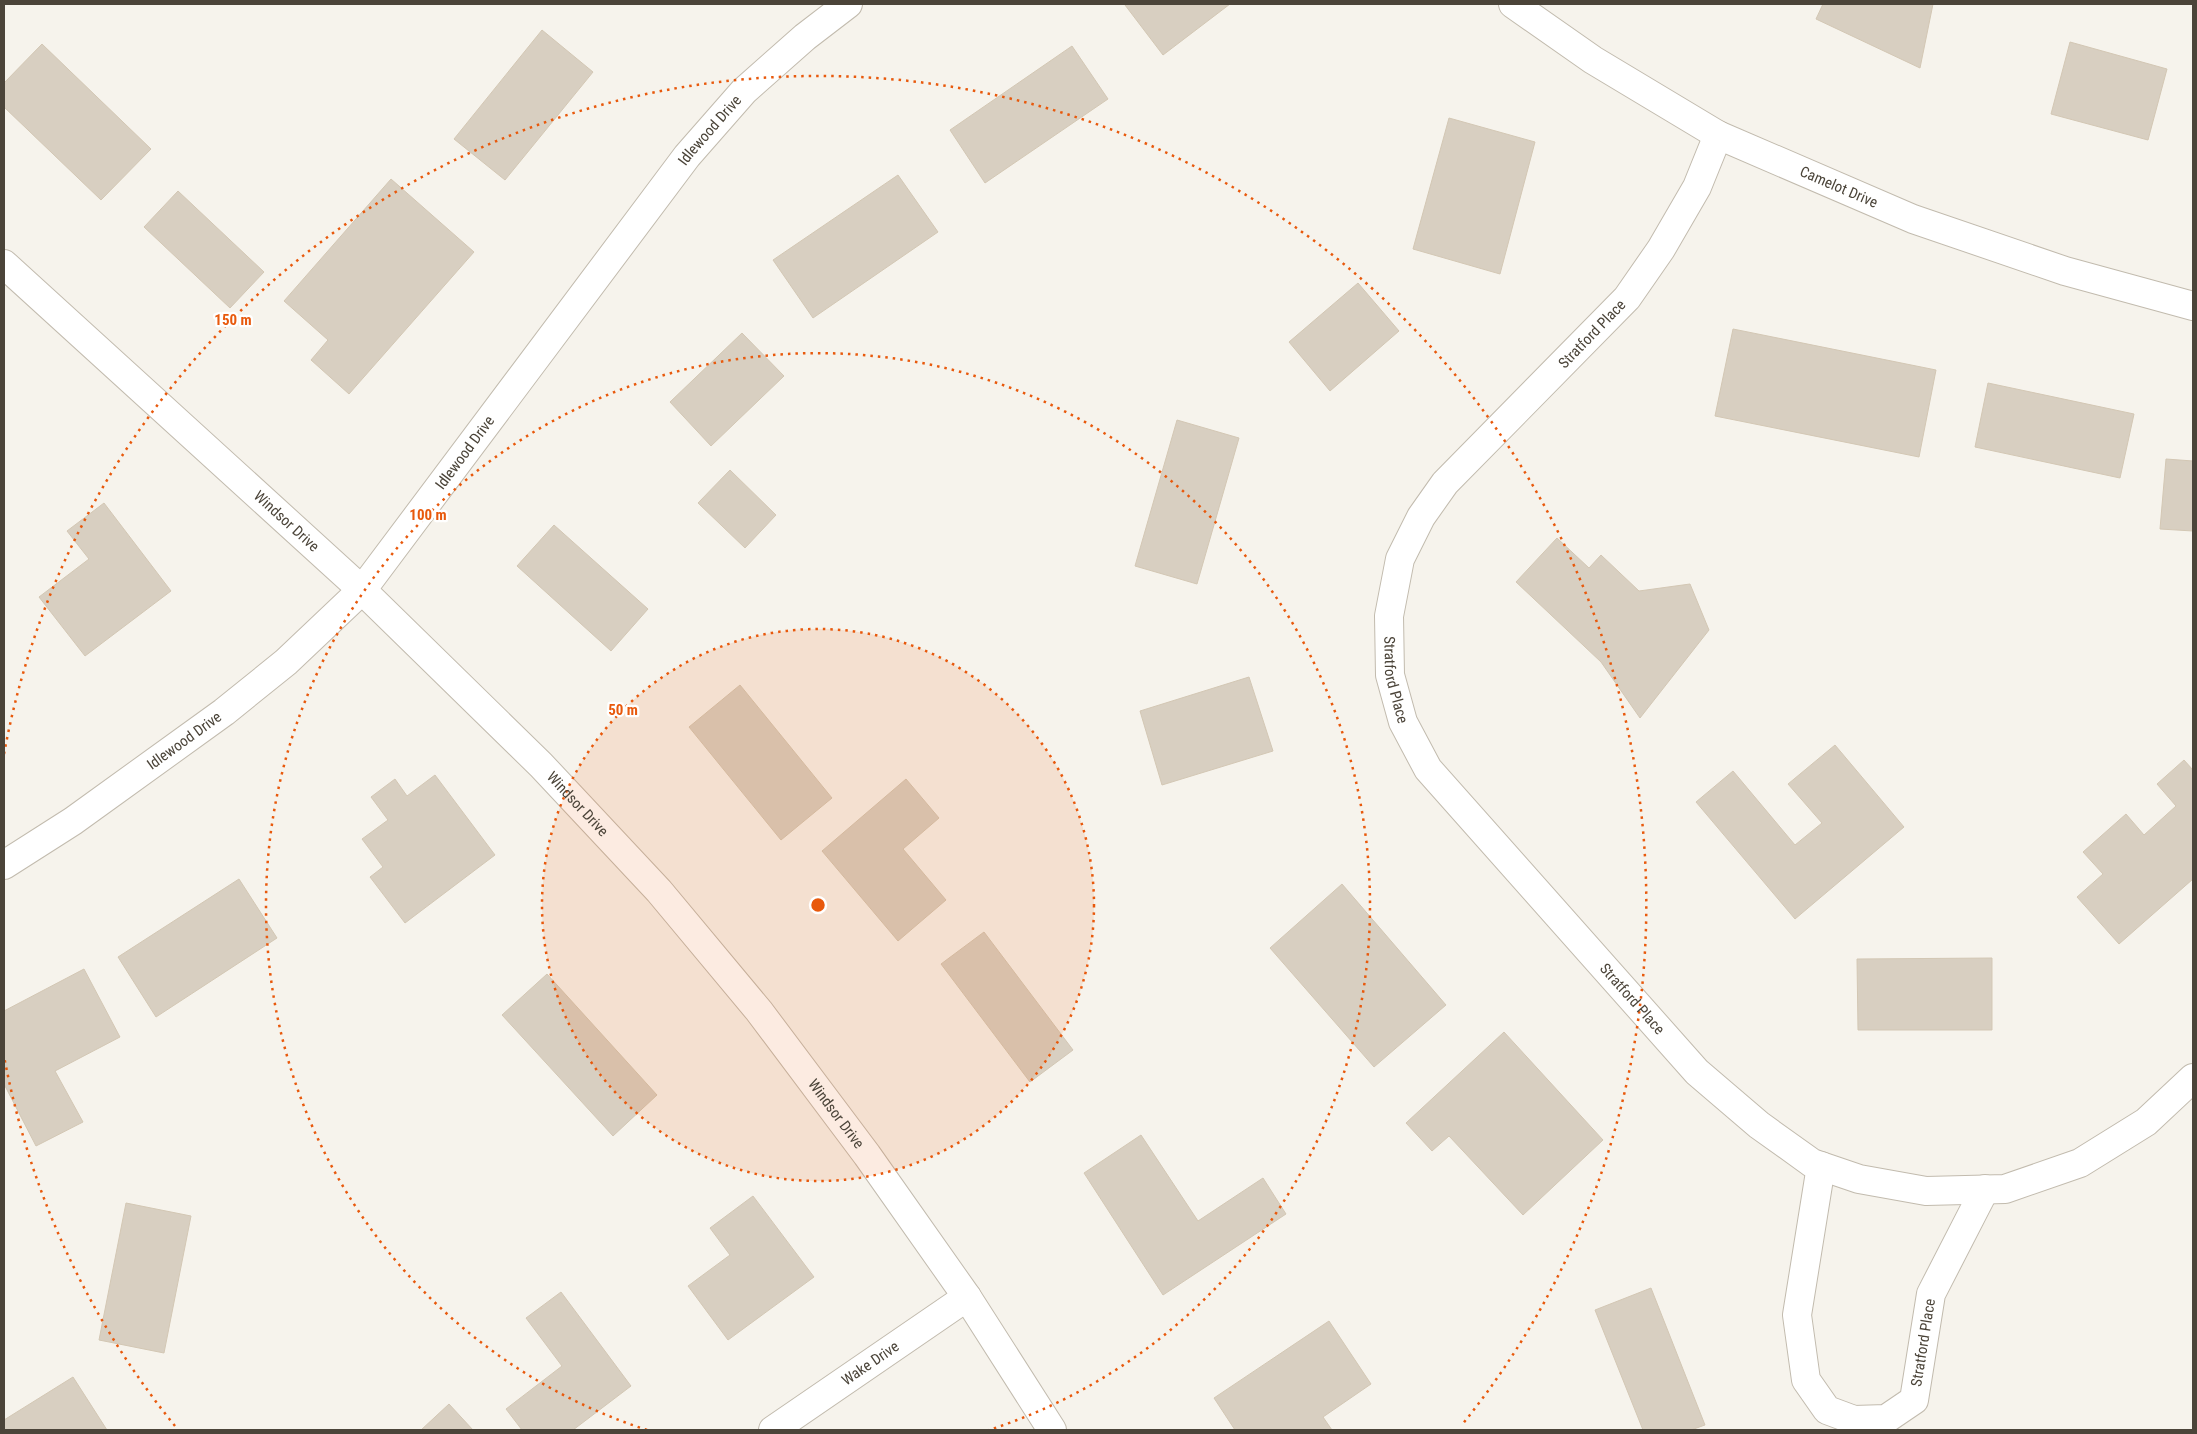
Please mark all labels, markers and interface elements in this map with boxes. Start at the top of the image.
street label: Idlewood Drive [674,91,745,169]
street label: Camelot Drive [1797,162,1880,212]
street label: Stratford Place [1555,296,1629,372]
text: 150 m [214,311,252,329]
street label: Idlewood Drive [431,412,498,493]
street label: Windsor Drive [250,487,323,555]
text: 100 m [409,506,447,524]
street label: Stratford Place [1380,636,1412,725]
text: 50 m [608,701,638,719]
street label: Idlewood Drive [144,708,225,774]
street label: Windsor Drive [543,768,612,840]
centre of rings [809,896,827,914]
street label: Stratford Place [1596,960,1668,1038]
street label: Windsor Drive [804,1076,868,1152]
street label: Stratford Place [1907,1297,1939,1388]
street label: Wake Drive [838,1337,902,1389]

